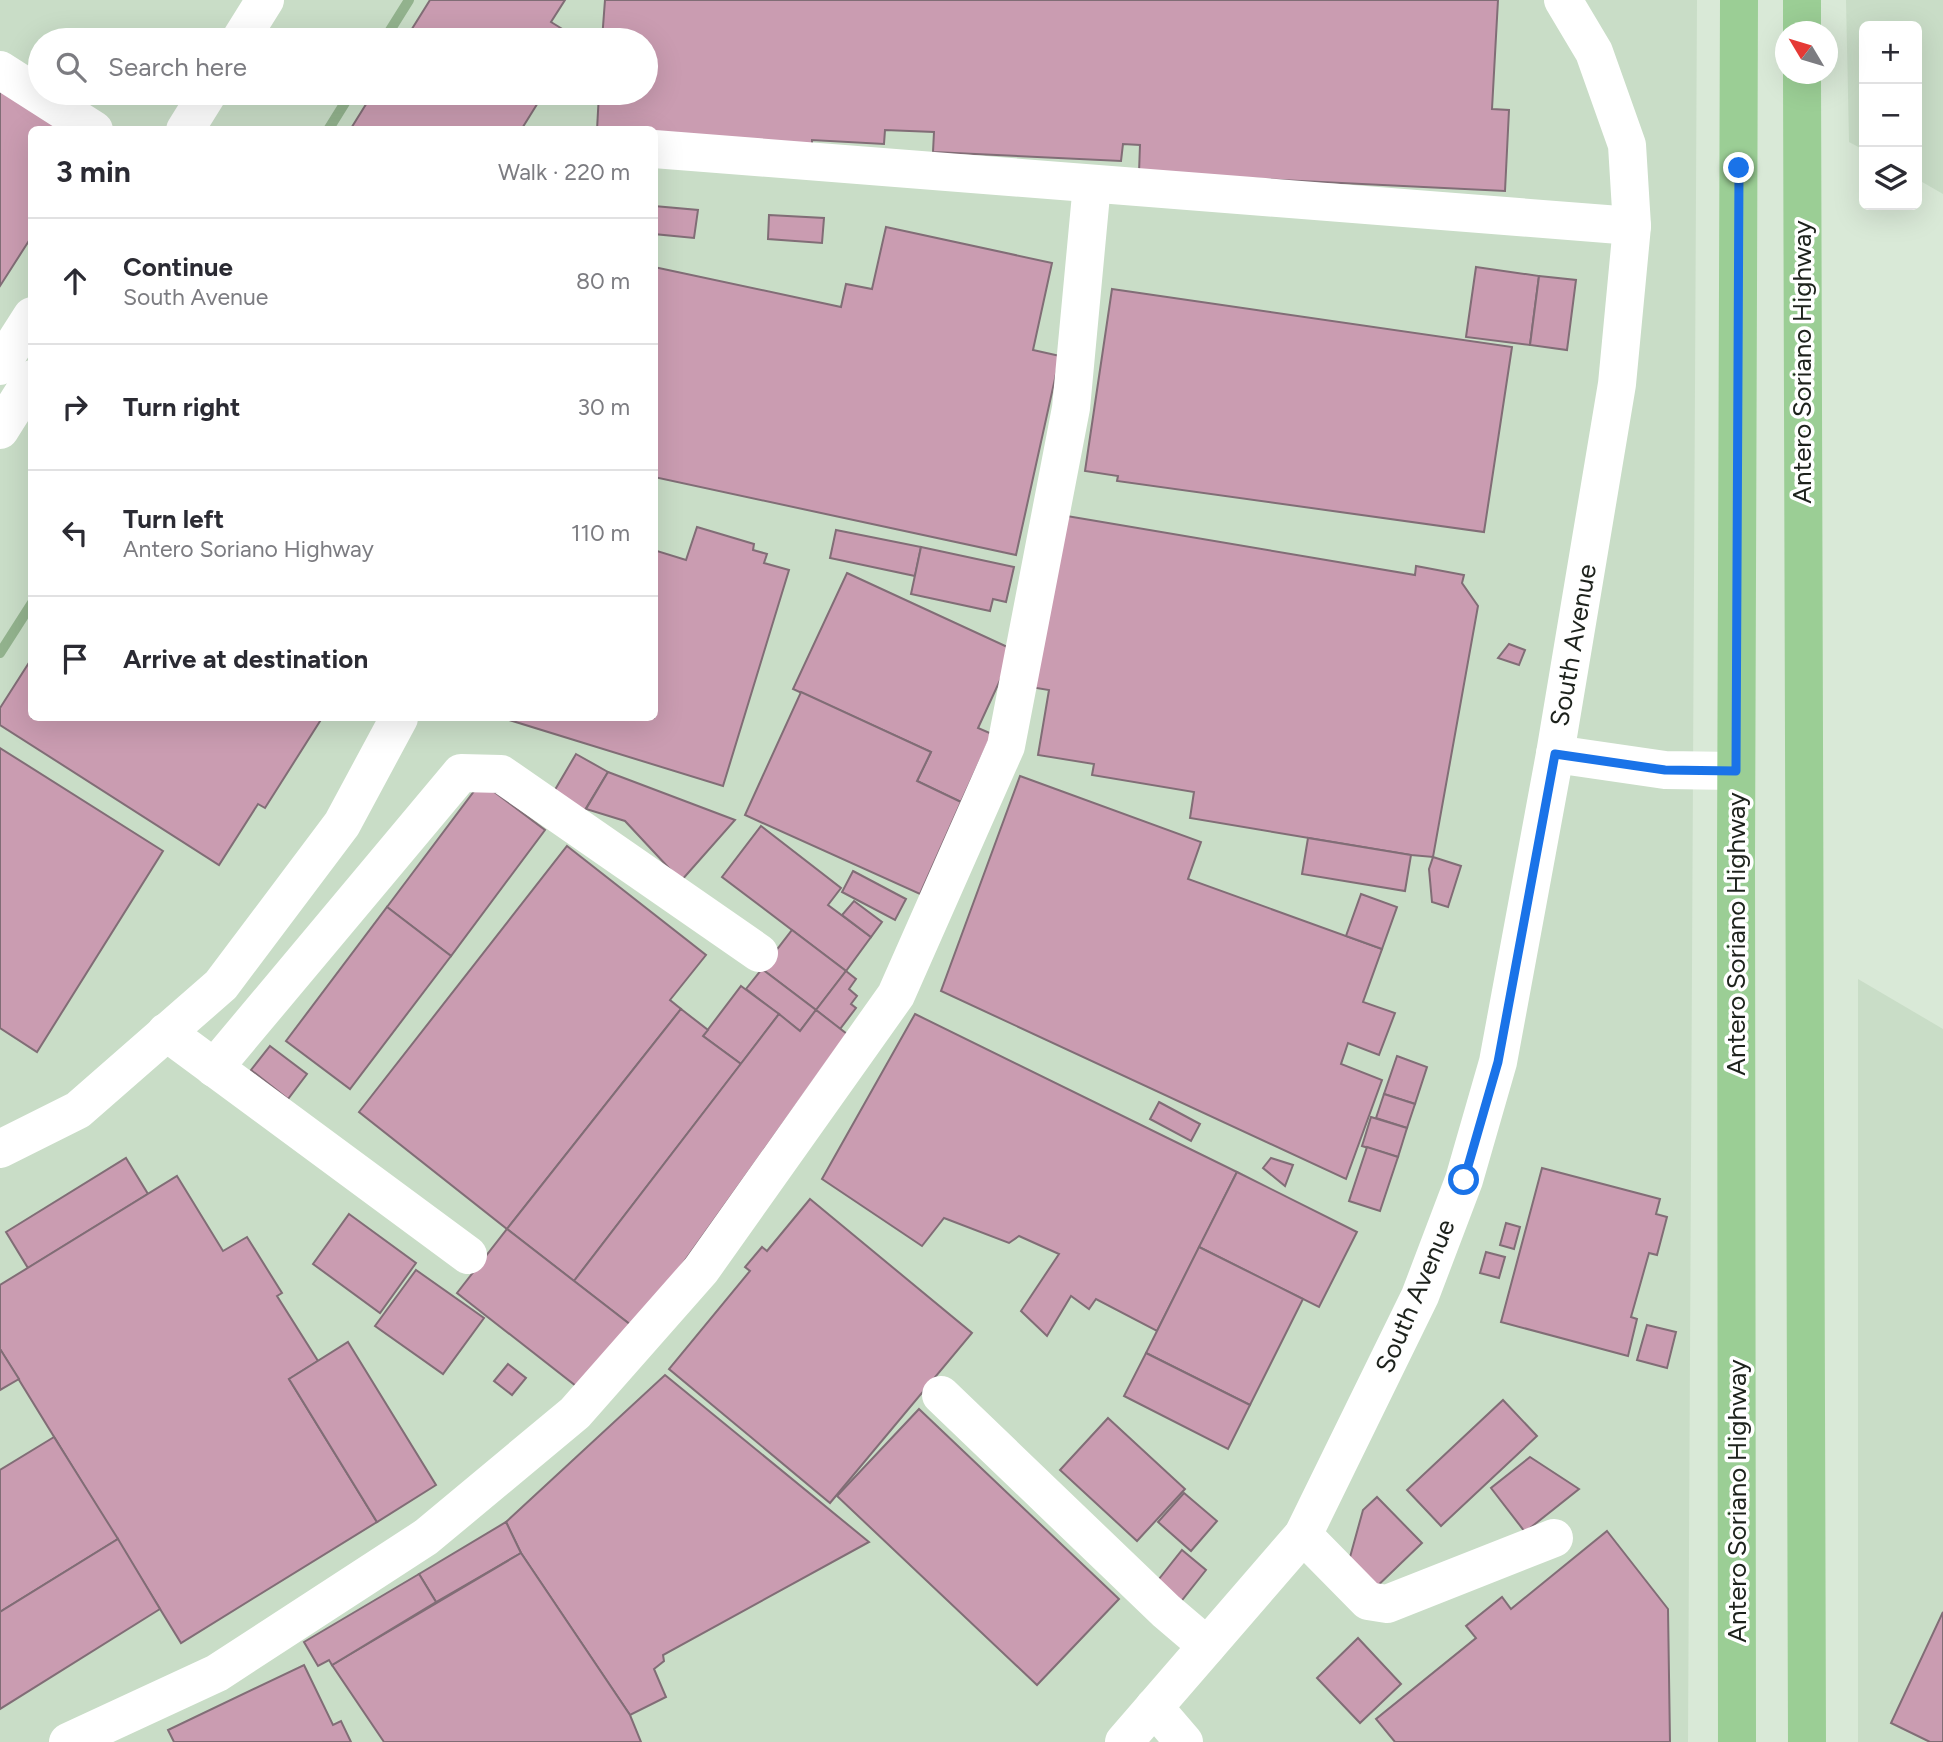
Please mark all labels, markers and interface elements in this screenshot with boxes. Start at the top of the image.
north arrow [1775,21,1838,84]
map controls [1859,21,1922,210]
button: + [1859,21,1922,84]
search box [28,28,658,105]
icon: search [52,48,90,86]
text: Search here [108,51,247,83]
button: − [1859,84,1922,147]
button: layers [1859,147,1922,210]
route end [1723,152,1754,183]
text: 3 min [56,153,131,190]
text: Walk · 220 m [498,158,630,186]
street label: Antero Soriano Highway [1786,220,1818,504]
text: Continue [123,251,233,283]
icon: ahead [56,262,94,300]
text: 80 m [576,267,630,295]
text: South Avenue [123,283,268,311]
icon: right [56,388,94,426]
text: Turn right [123,391,240,423]
text: 30 m [577,393,630,421]
text: Turn left [123,503,224,535]
icon: left [56,514,94,552]
text: 110 m [571,519,630,547]
text: Antero Soriano Highway [123,535,374,563]
street label: South Avenue [1543,561,1603,729]
icon: arrive [56,640,94,678]
text: Arrive at destination [123,643,368,675]
street label: Antero Soriano Highway [1720,792,1752,1076]
route start [1448,1164,1479,1195]
street label: South Avenue [1368,1214,1462,1378]
street label: Antero Soriano Highway [1721,1359,1753,1643]

